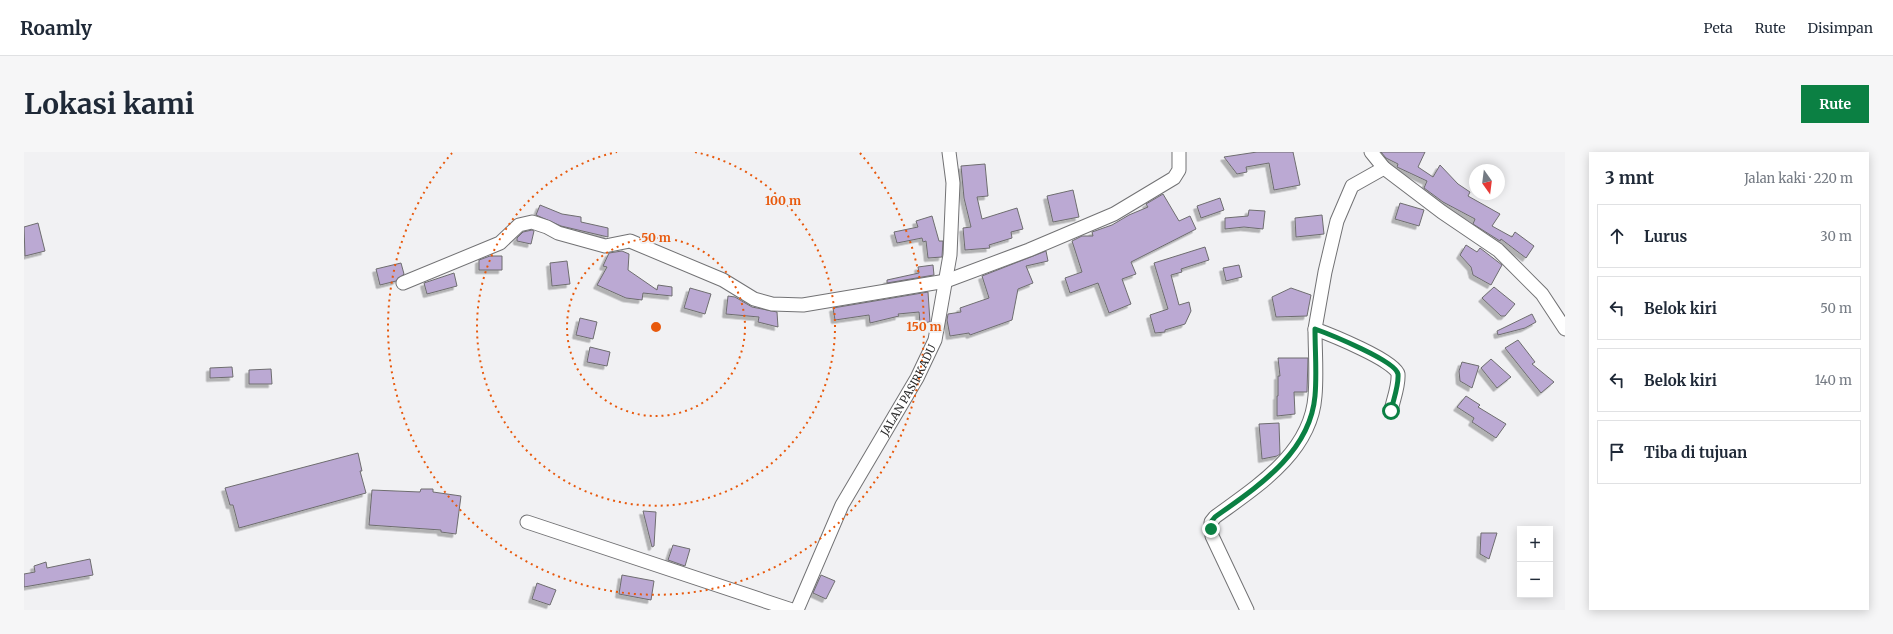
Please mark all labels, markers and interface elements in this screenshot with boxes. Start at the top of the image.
text: Roamly [20,16,92,40]
text: Peta [1704,19,1733,37]
text: Rute [1755,19,1786,37]
text: Disimpan [1808,19,1873,37]
button: Rute [1801,85,1869,123]
text: Lokasi kami [24,86,194,122]
north arrow [1469,164,1505,200]
text: 3 mnt [1605,167,1654,189]
text: Jalan kaki · 220 m [1744,170,1853,187]
text: 100 m [765,193,801,208]
icon: ahead [1606,225,1628,247]
text: Lurus [1644,227,1687,246]
text: 30 m [1820,228,1852,245]
text: 50 m [641,230,671,245]
icon: left [1606,297,1628,319]
text: Belok kiri [1644,299,1717,318]
text: 50 m [1820,300,1852,317]
text: 150 m [907,319,942,334]
centre of rings [649,320,663,334]
street label: JALAN PASIRKADU [877,342,939,439]
icon: left [1606,369,1628,391]
text: Belok kiri [1644,371,1717,390]
text: 140 m [1815,372,1852,389]
route start [1382,402,1400,420]
icon: arrive [1606,441,1628,463]
text: Tiba di tujuan [1644,443,1747,462]
route end [1202,520,1220,538]
map controls [1517,526,1553,598]
button: + [1517,526,1553,562]
button: − [1517,562,1553,598]

